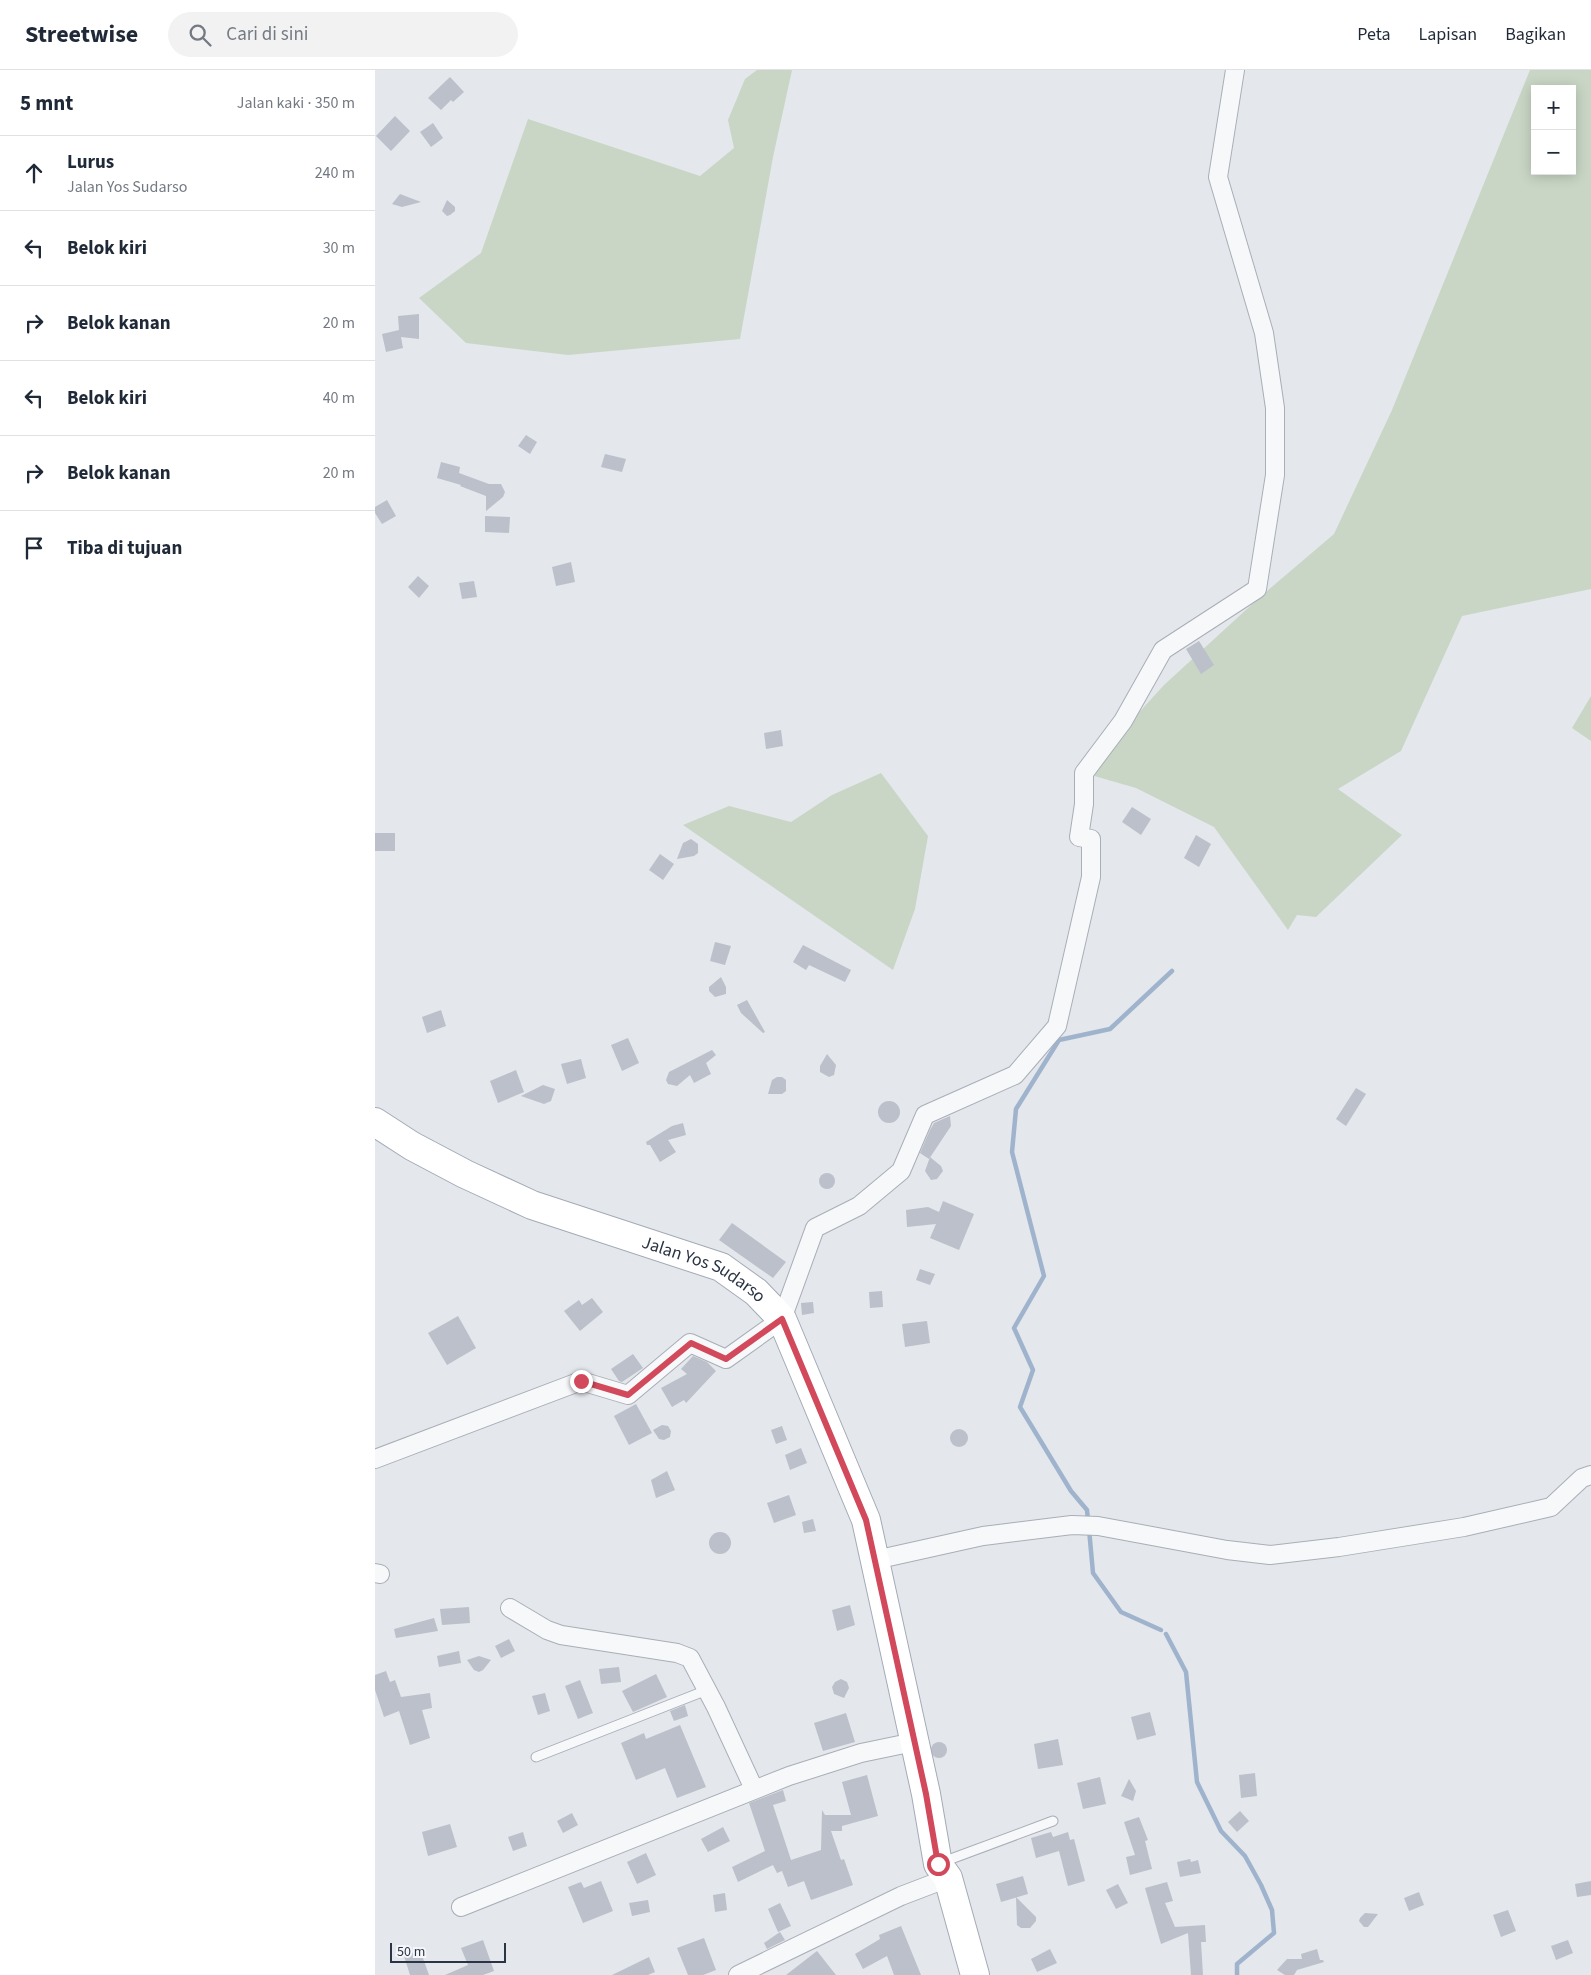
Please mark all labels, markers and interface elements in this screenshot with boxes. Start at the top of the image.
search box [168,12,518,57]
text: Streetwise [25,17,138,52]
icon: search [186,21,214,49]
text: Cari di sini [226,21,309,48]
text: Peta [1357,22,1390,47]
text: Lapisan [1418,22,1477,47]
text: Bagikan [1505,22,1566,47]
map controls [1531,85,1576,175]
button: + [1531,85,1576,130]
text: 5 mnt [20,88,73,118]
text: Jalan kaki · 350 m [237,92,355,114]
button: − [1531,130,1576,175]
text: Lurus [67,149,114,176]
icon: ahead [20,159,48,187]
text: 240 m [315,162,355,184]
text: Jalan Yos Sudarso [67,176,187,198]
icon: left [20,234,48,262]
text: Belok kiri [67,235,147,262]
text: 30 m [323,237,355,259]
icon: right [20,309,48,337]
text: Belok kanan [67,310,171,337]
text: 20 m [323,312,355,334]
icon: left [20,384,48,412]
text: Belok kiri [67,385,147,412]
text: 40 m [323,387,355,409]
icon: right [20,459,48,487]
text: Belok kanan [67,460,171,487]
text: 20 m [323,462,355,484]
icon: arrive [20,534,48,562]
text: Tiba di tujuan [67,535,182,562]
street label: Jalan Yos Sudarso [639,1230,772,1308]
route end [570,1370,593,1393]
route start [927,1853,950,1876]
scale bar [390,1940,506,1963]
text: 50 m [397,1942,425,1962]

